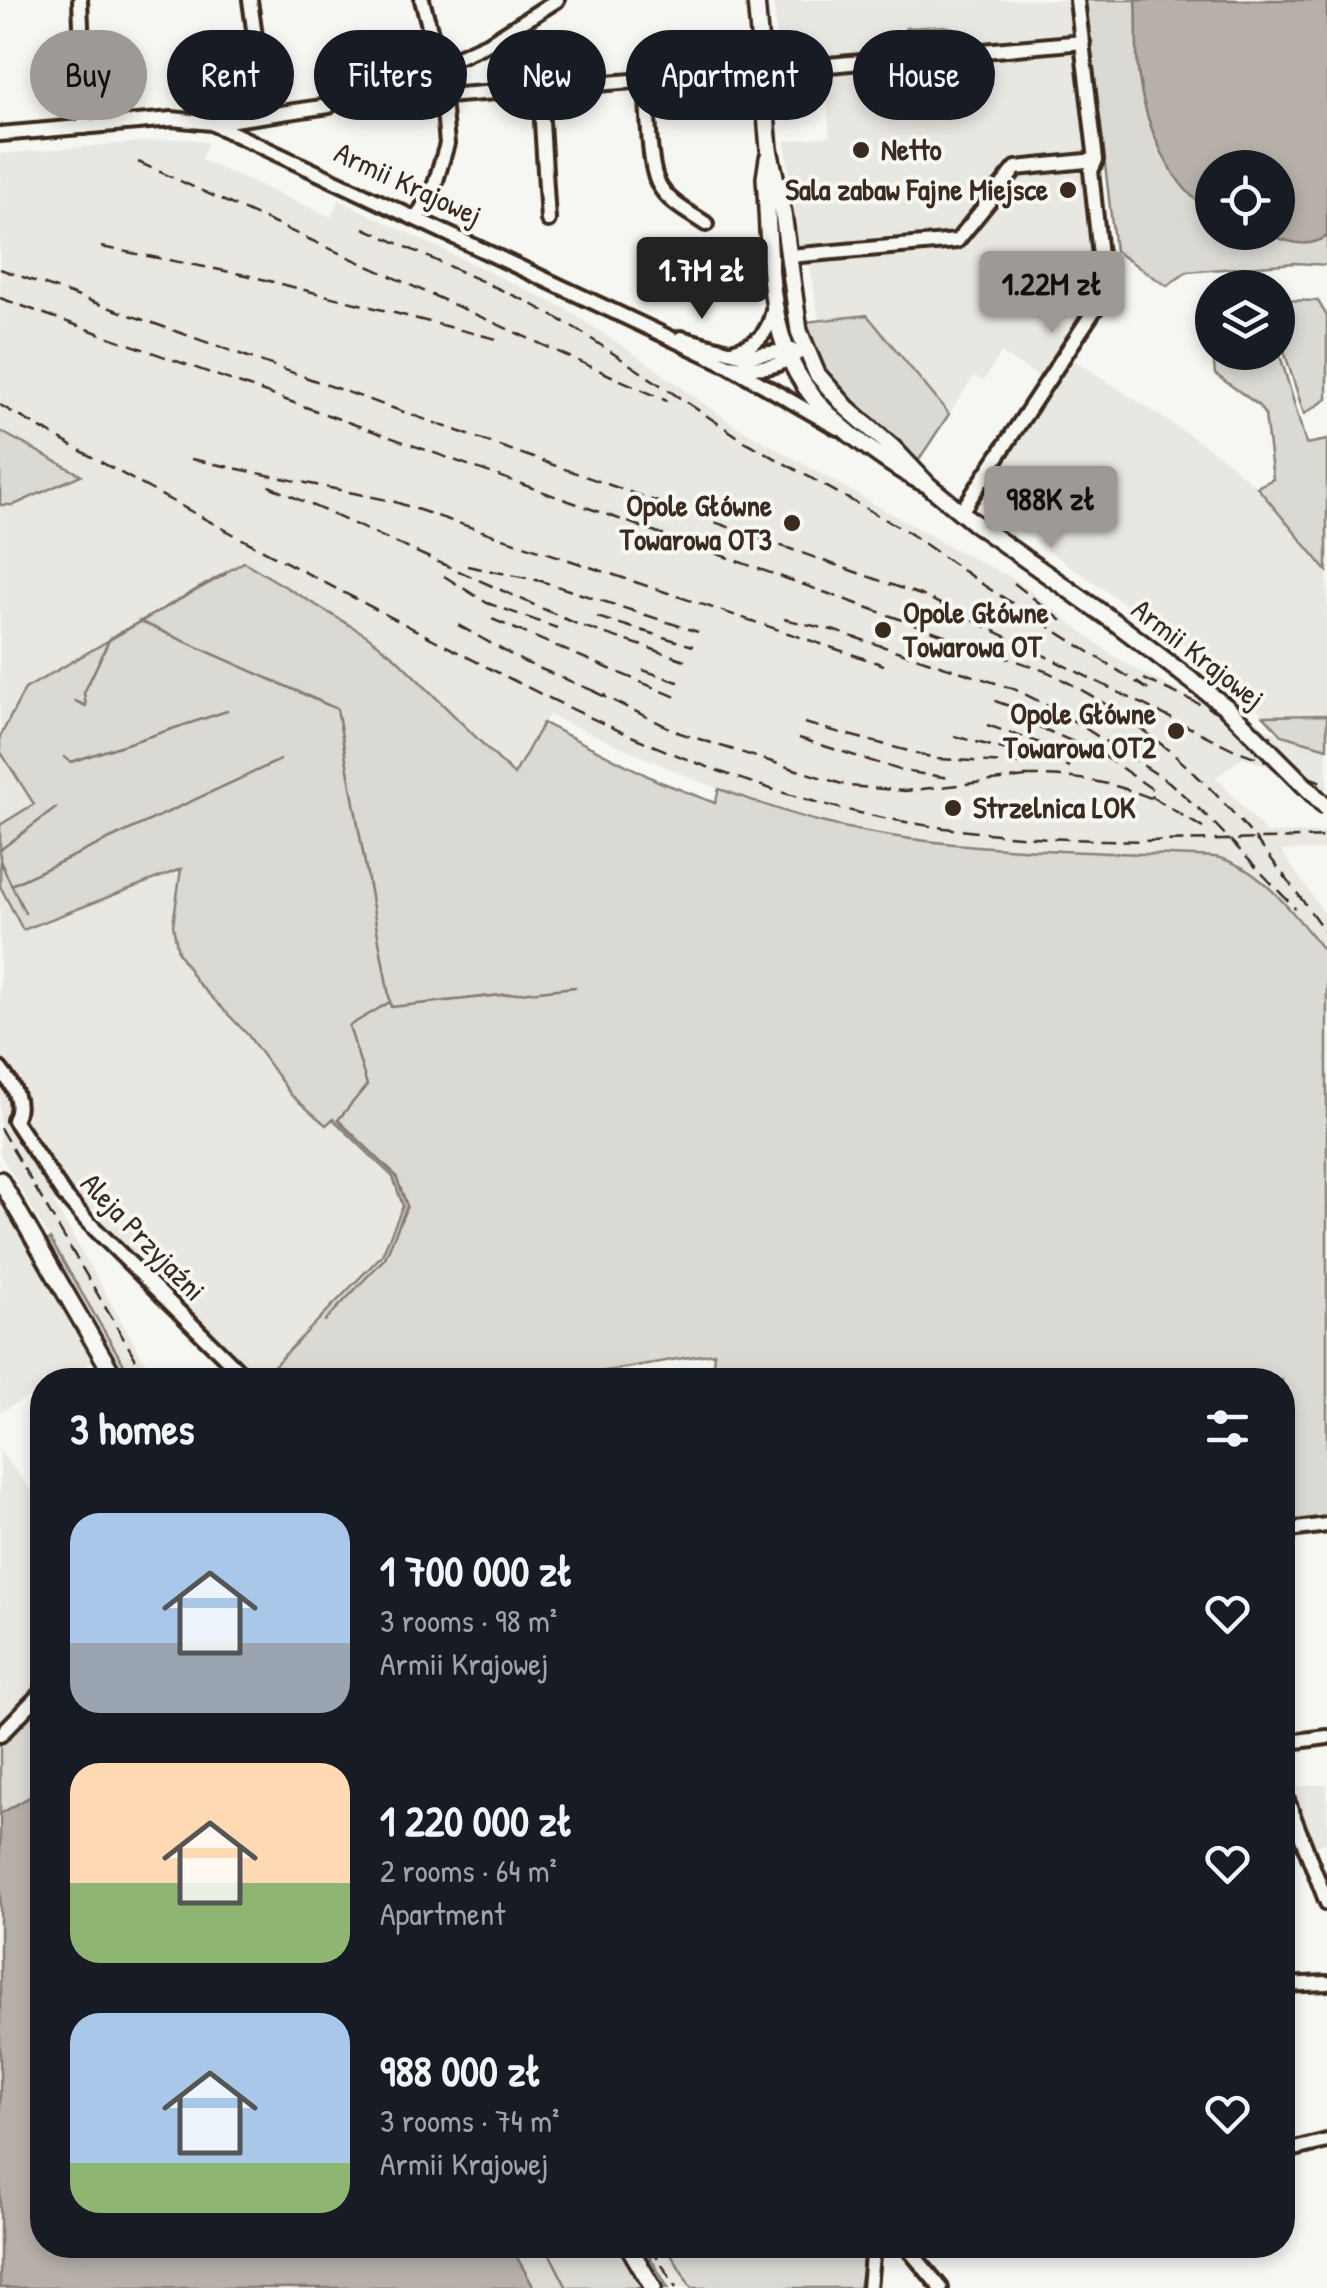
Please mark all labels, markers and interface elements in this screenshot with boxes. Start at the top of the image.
chip: Buy [30,30,147,120]
chip: Rent [167,30,294,120]
chip: Filters [314,30,467,120]
chip: New [487,30,606,120]
chip: Apartment [626,30,833,120]
chip: House [853,30,995,120]
place label: Netto [881,129,942,169]
street label: Armii Krajowej [328,132,488,235]
marker: Netto [850,139,872,161]
map controls [1195,150,1295,370]
button: locate [1195,150,1295,250]
place label: Sala zabaw Fajne Miejsce [785,169,1048,209]
marker: Sala zabaw Fajne Miejsce [1057,179,1079,201]
pin: 1.7M zł [610,237,794,322]
text: 1.7M zł [659,248,745,291]
pin: 1.22M zł [949,251,1155,336]
text: 1.22M zł [1002,262,1102,305]
button: layers [1195,270,1295,370]
pin: 988K zł [959,466,1143,551]
text: 988K zł [1006,477,1096,520]
place label: Opole Główne Towarowa OT3 [619,485,772,559]
marker: Opole Główne Towarowa OT3 [781,512,803,534]
street label: Armii Krajowej [1124,589,1273,718]
place label: Opole Główne Towarowa OT [902,592,1049,666]
marker: Opole Główne Towarowa OT [872,619,894,641]
place label: Opole Główne Towarowa OT2 [1002,693,1157,767]
marker: Opole Główne Towarowa OT2 [1165,720,1187,742]
place label: Strzelnica LOK [973,787,1136,827]
marker: Strzelnica LOK [942,797,964,819]
street label: Aleja Przyjaźni [72,1164,215,1309]
text: 3 homes [70,1400,195,1457]
icon: filters [1200,1401,1255,1456]
text: 1 700 000 zł [380,1542,573,1599]
icon: home [150,1553,270,1673]
icon: heart [1200,1586,1255,1641]
text: 3 rooms · 98 m² [380,1599,557,1642]
text: Armii Krajowej [380,1642,548,1685]
text: 1 220 000 zł [380,1792,573,1849]
icon: home [150,1803,270,1923]
icon: heart [1200,1836,1255,1891]
text: 2 rooms · 64 m² [380,1849,557,1892]
text: Apartment [380,1892,505,1935]
text: 988 000 zł [380,2042,542,2099]
icon: home [150,2053,270,2173]
icon: heart [1200,2086,1255,2141]
text: 3 rooms · 74 m² [380,2099,559,2142]
text: Armii Krajowej [380,2142,548,2185]

